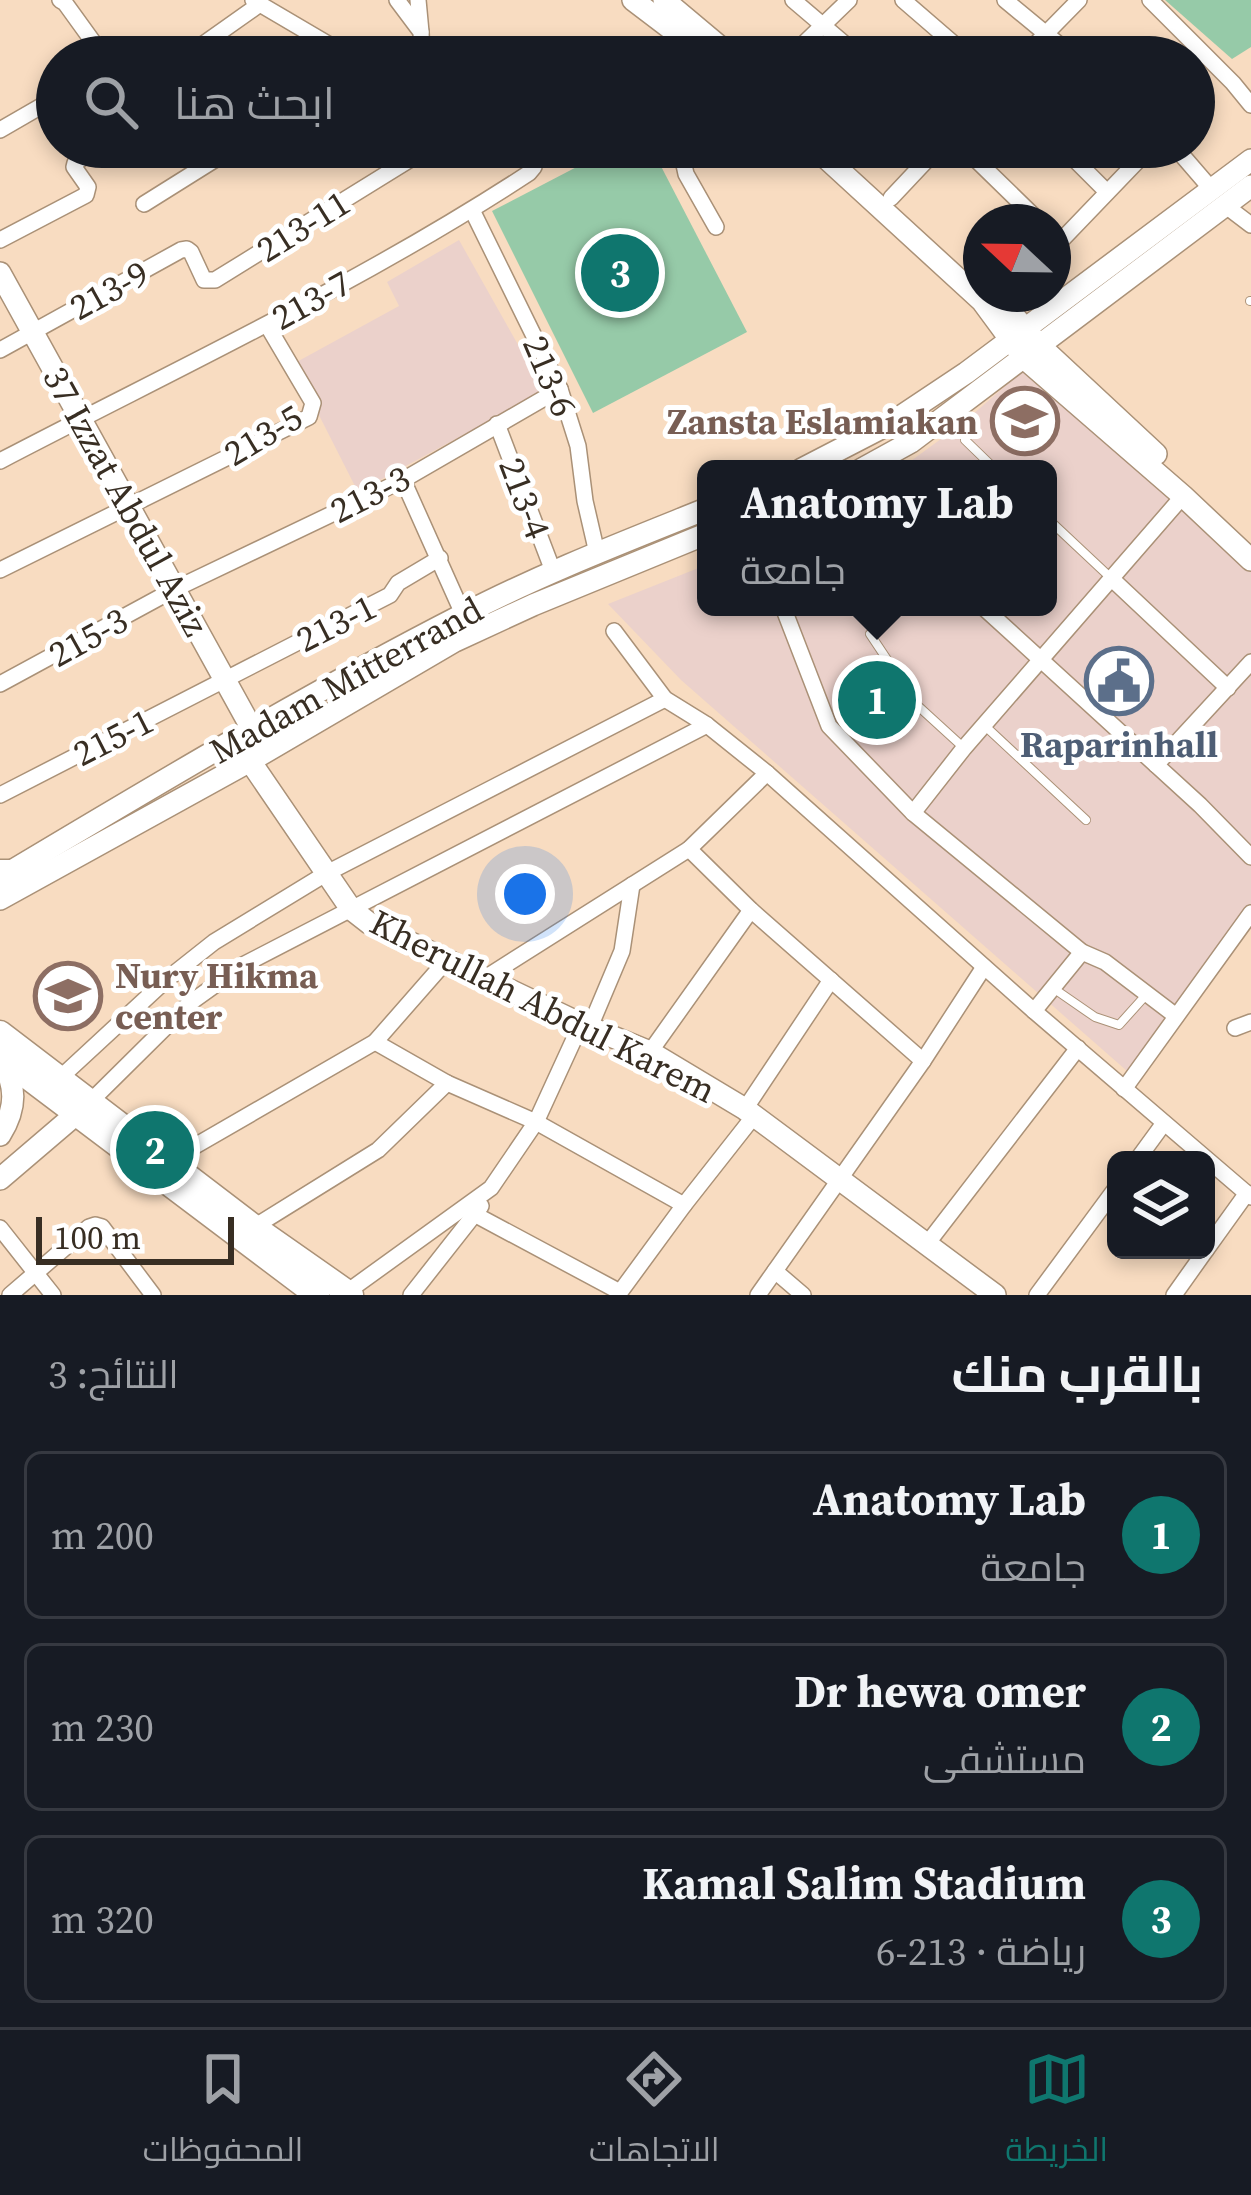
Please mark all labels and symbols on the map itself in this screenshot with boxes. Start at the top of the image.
street label: 213-11 [247,178,359,274]
north arrow [963,204,1071,312]
pin: 3 [581,228,659,318]
street label: 213-9 [61,248,157,332]
street label: 213-7 [263,258,359,342]
street label: 213-6 [511,328,589,424]
street label: 37 Izzat Abdul Aziz [32,357,220,645]
school or university icon: Zansta Eslamiakan [990,386,1060,456]
street label: 213-5 [215,393,311,477]
place label: Zansta Eslamiakan [667,397,978,446]
street label: 213-4 [487,450,563,546]
street label: 213-3 [322,453,418,535]
street label: 213-1 [288,582,384,664]
street label: Madam Mitterrand [201,585,491,775]
street label: 215-3 [40,595,136,679]
public building icon: Raparinhall [1084,646,1154,716]
pin: 1 [838,655,916,745]
street label: 215-1 [65,696,161,778]
place label: Raparinhall [1020,720,1218,769]
your location [495,864,555,924]
street label: Kherullah Abdul Karem [362,897,724,1115]
place label: Nury Hikma center [115,951,319,1041]
school or university icon: Nury Hikma center [33,961,103,1031]
pin: 2 [116,1105,194,1195]
scale bar [36,1211,234,1264]

